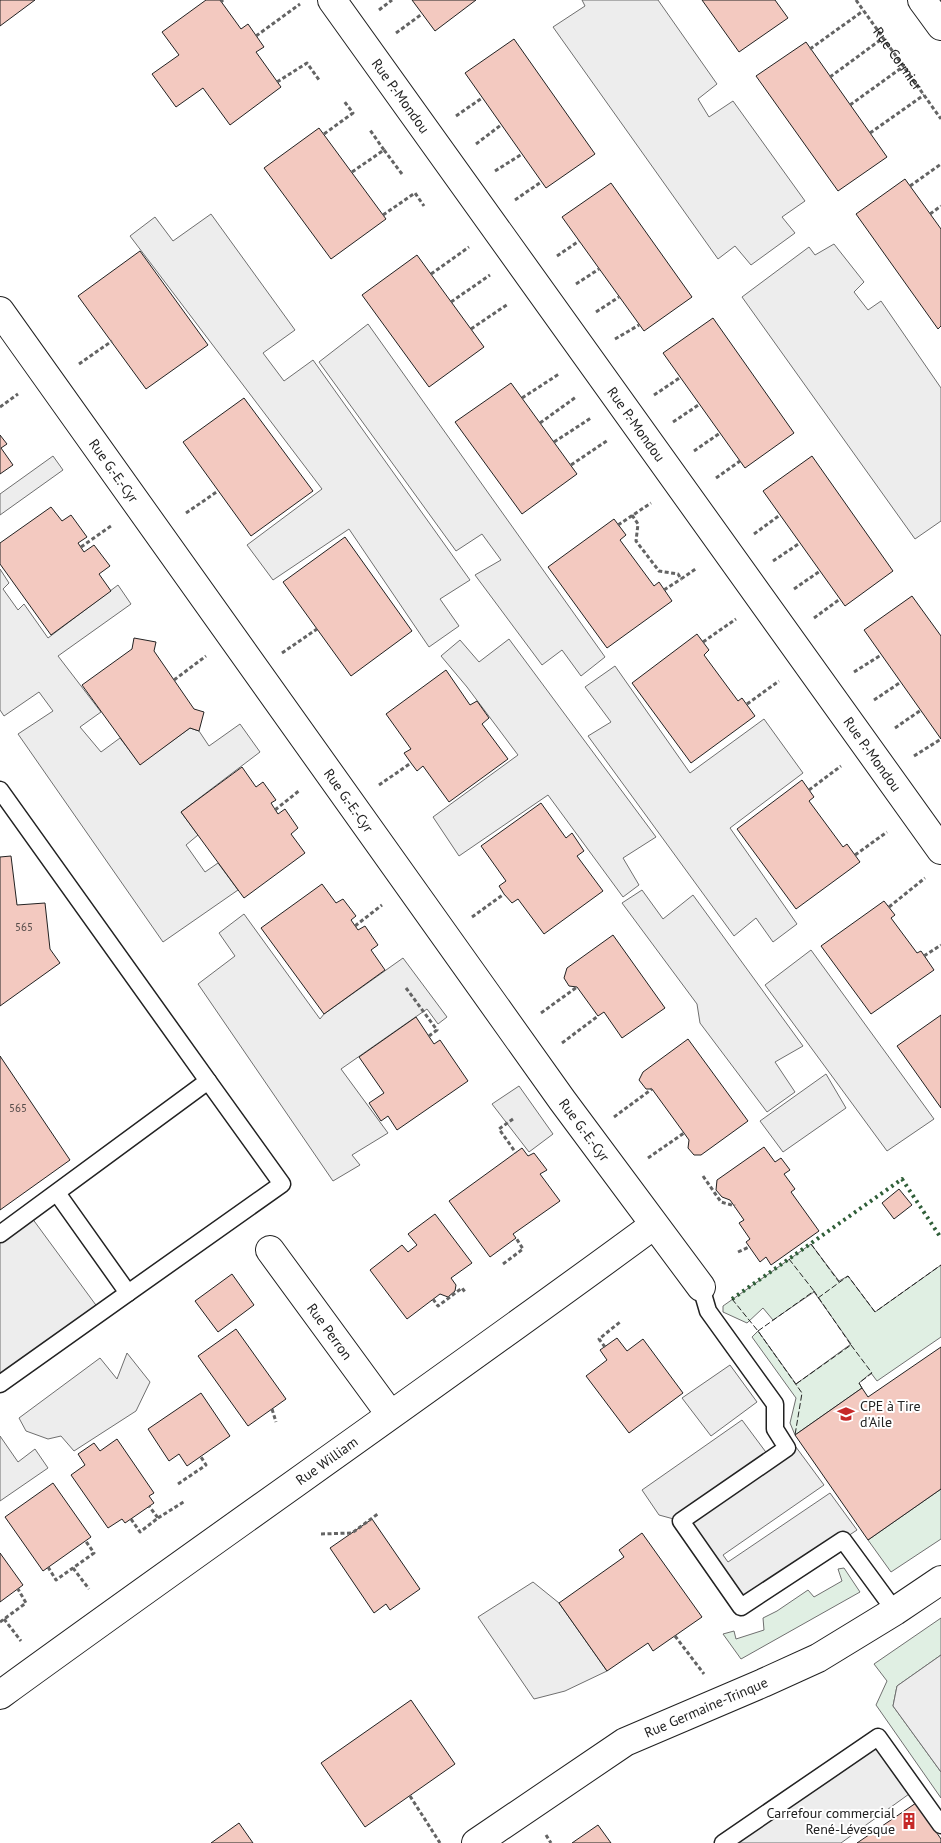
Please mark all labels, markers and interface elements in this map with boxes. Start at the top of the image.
street label: Rue Cormier [869,23,927,94]
street label: Rue P.-Mondou [368,55,434,137]
street label: Rue P.-Mondou [603,383,669,465]
street label: Rue G.-E.-Cyr [85,435,143,506]
street label: Rue P.-Mondou [840,713,905,795]
street label: Rue G.-E.-Cyr [320,765,378,836]
house number: 565 [15,920,33,934]
street label: Rue G.-E.-Cyr [555,1095,614,1165]
house number: 565 [9,1101,27,1115]
street label: Rue Perron [303,1300,356,1363]
place label: CPE à Tire d'Aile [860,1397,921,1431]
school or university icon: CPE à Tire d'Aile [836,1404,856,1424]
street label: Rue William [292,1433,361,1489]
street label: Rue Germaine-Trinque [641,1673,771,1742]
place label: Carrefour commercial René-Lévesque [767,1804,895,1838]
building icon: Carrefour commercial René-Lévesque [899,1811,919,1831]

